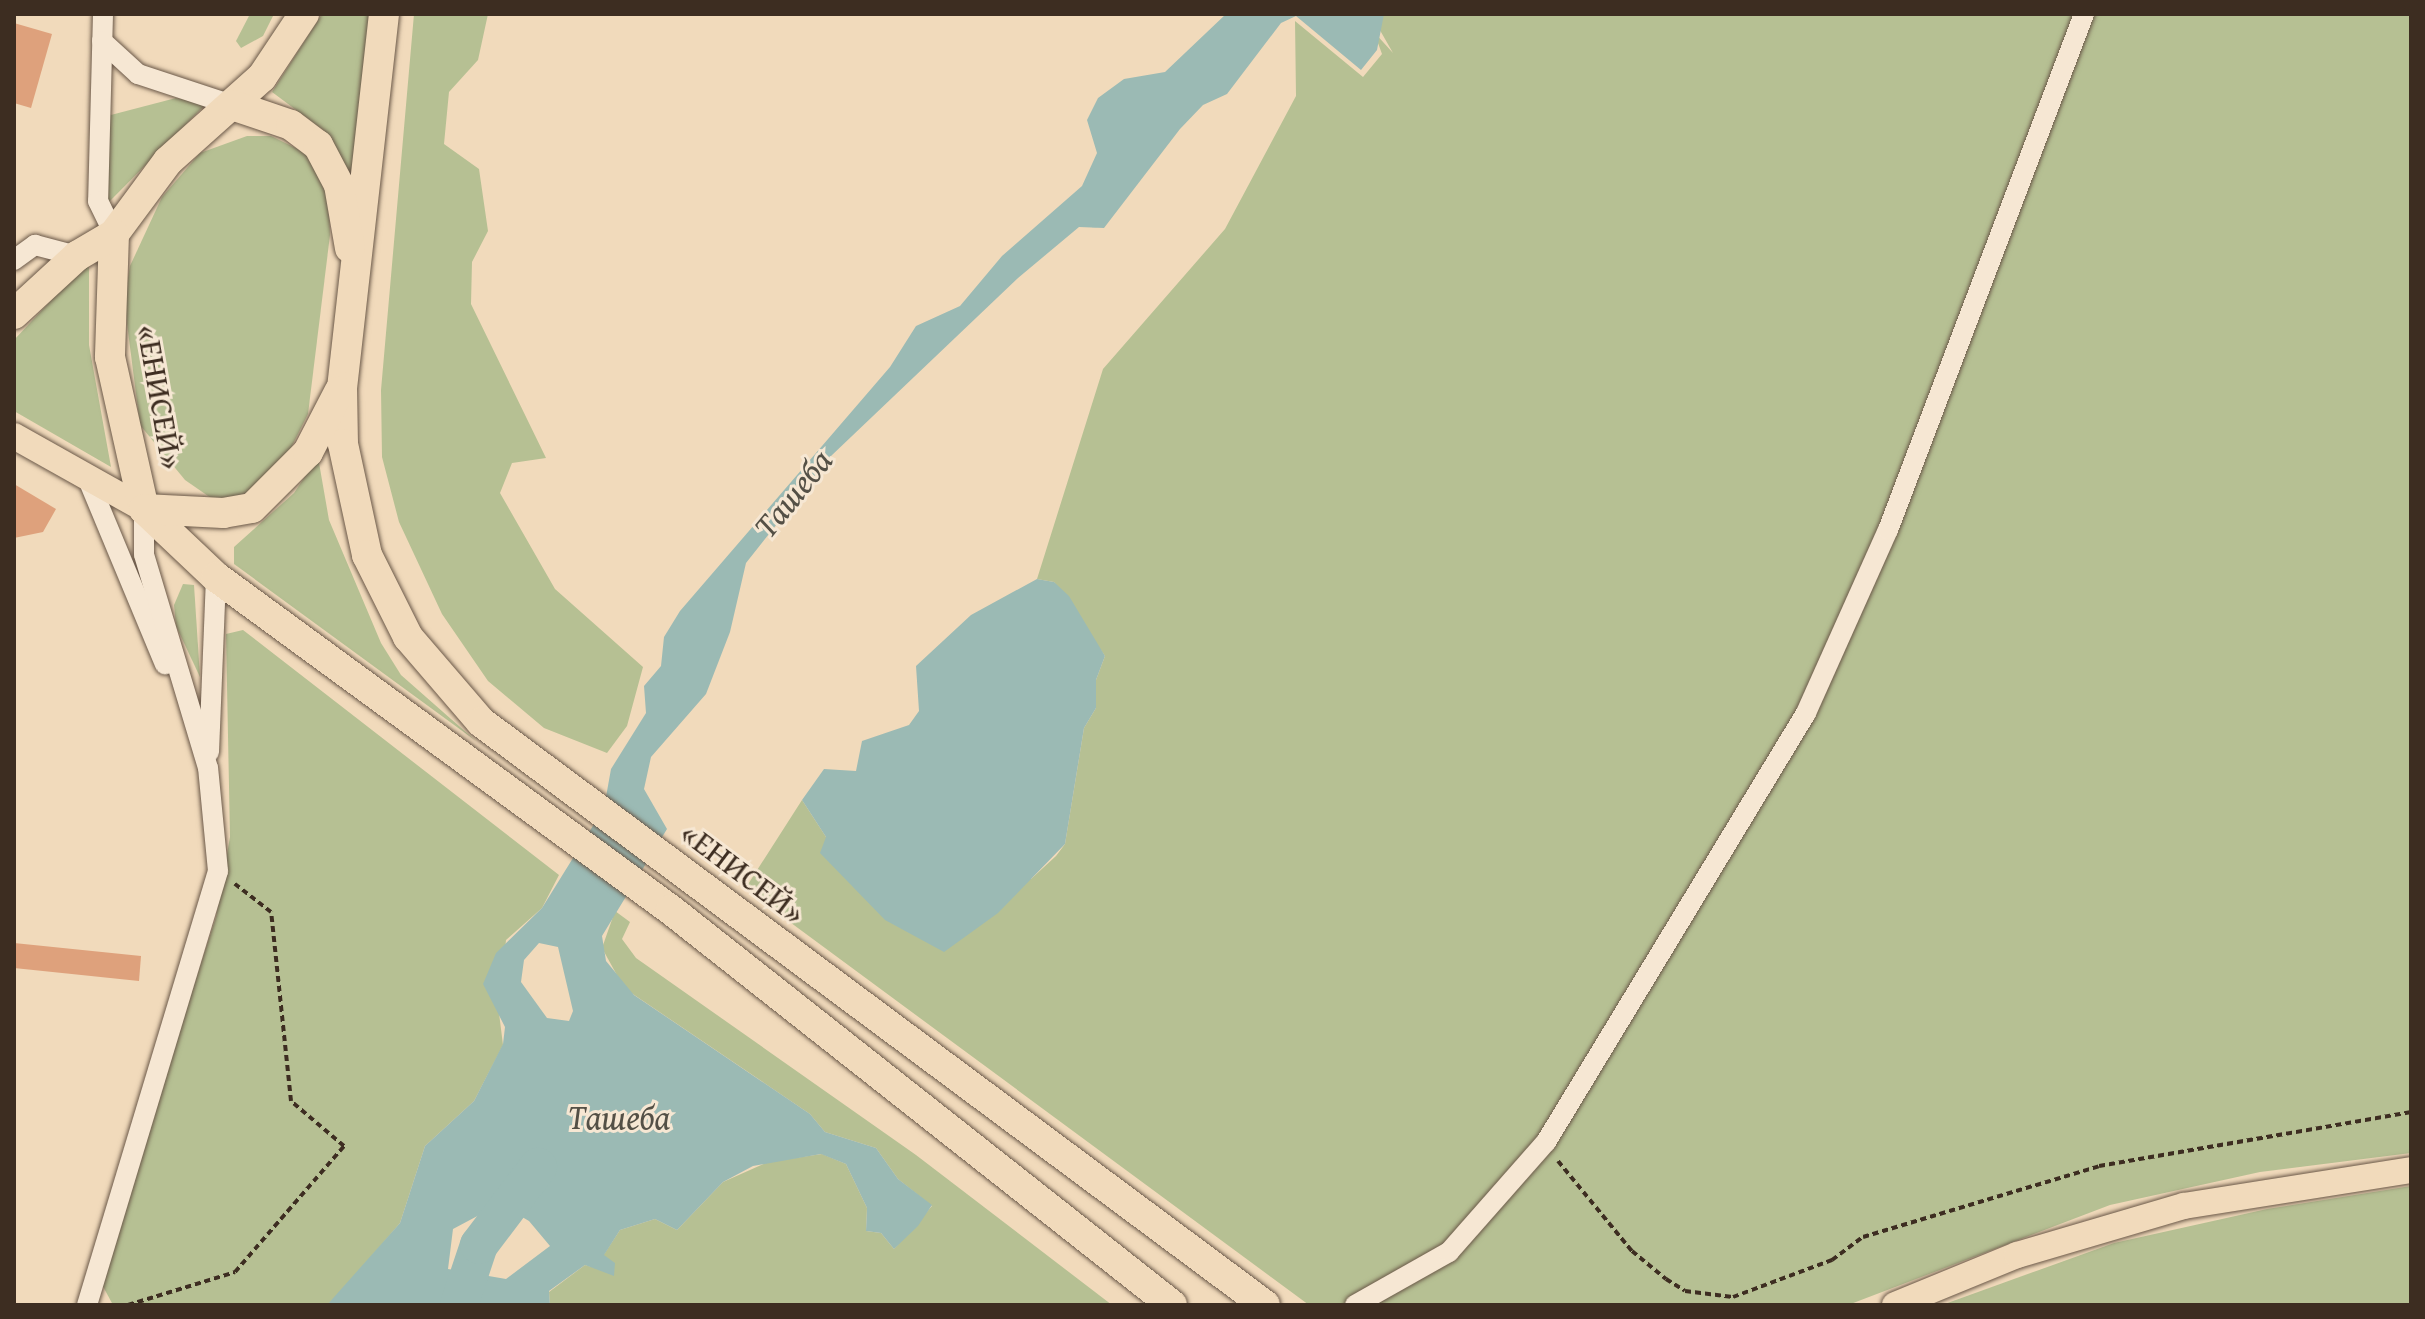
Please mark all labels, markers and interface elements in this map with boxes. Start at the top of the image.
street label: «ЕНИСЕЙ» [128,322,192,472]
water label: Ташеба [744,440,840,546]
street label: «ЕНИСЕЙ» [673,814,813,932]
water label: Ташеба [568,1097,670,1137]

